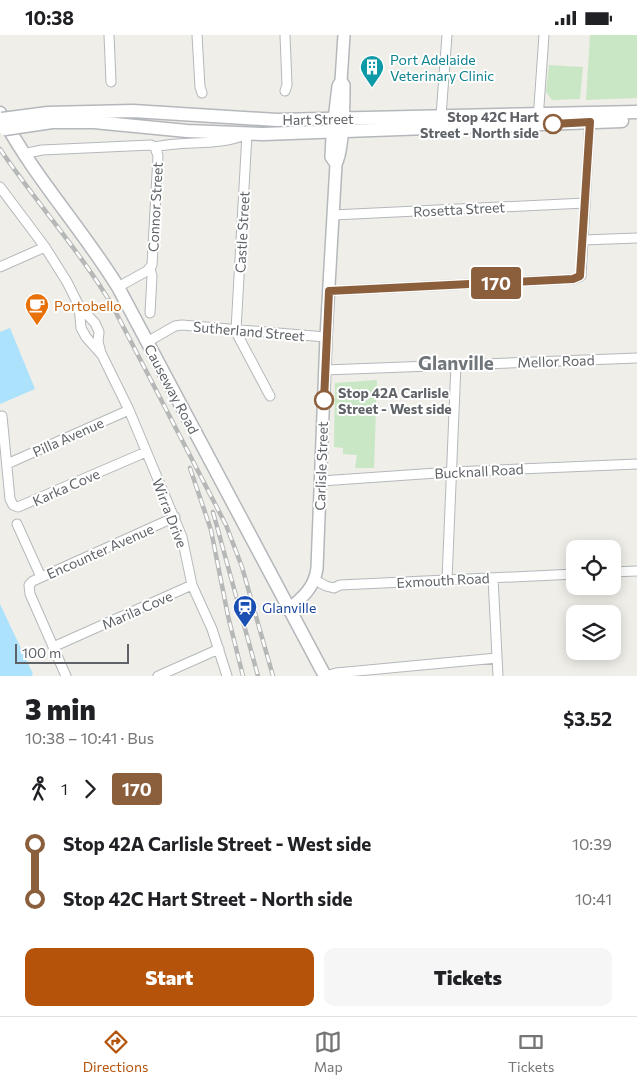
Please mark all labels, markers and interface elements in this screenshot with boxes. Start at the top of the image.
text: 10:38 [25,6,74,29]
place label: Port Adelaide Veterinary Clinic [390,51,494,84]
building icon: Port Adelaide Veterinary Clinic [359,54,385,88]
place label: Stop 42C Hart Street - North side [420,108,539,141]
street label: Hart Street [282,110,354,128]
marker: Stop 42C Hart Street - North side [543,114,563,134]
street label: Connor Street [144,161,166,252]
street label: Castle Street [231,190,253,273]
street label: Rosetta Street [413,198,506,220]
line badge: 170 [467,267,525,299]
text: 170 [481,272,511,294]
cafe icon: Portobello [24,292,50,326]
place label: Portobello [54,297,122,314]
street label: Sutherland Street [192,318,306,344]
street label: Causeway Road [141,341,203,437]
district label: Glanville [418,351,494,374]
street label: Mellor Road [517,351,595,371]
place label: Stop 42A Carlisle Street - West side [338,384,452,417]
marker: Stop 42A Carlisle Street - West side [314,390,334,410]
street label: Pilla Avenue [30,414,106,460]
street label: Carlisle Street [311,421,331,511]
street label: Bucknall Road [434,460,524,482]
street label: Karka Cove [30,465,102,509]
street label: Wirra Drive [149,476,191,550]
street label: Encounter Avenue [44,520,156,582]
map controls [566,540,621,660]
button: locate [566,540,621,595]
street label: Exmouth Road [396,569,490,591]
street label: Marila Cove [99,587,175,633]
station icon: Glanville [232,594,258,628]
place label: Glanville [262,599,316,616]
button: layers [566,605,621,660]
scale bar [15,641,129,664]
text: 100 m [22,644,61,661]
text: 3 min [25,692,96,726]
text: $3.52 [563,707,612,730]
text: 10:38 – 10:41 · Bus [25,728,154,747]
icon: walk [25,775,53,803]
icon: forward [76,775,104,803]
text: 170 [122,778,152,800]
text: 1 [61,779,68,798]
text: Stop 42A Carlisle Street - West side [63,832,371,855]
text: 10:39 [572,834,612,853]
text: Stop 42C Hart Street - North side [63,887,353,910]
text: 10:41 [575,889,612,908]
button: Start [25,948,314,1006]
button: Tickets [324,948,612,1006]
tab: Directions [83,1028,148,1075]
tab: Map [314,1028,343,1075]
tab: Tickets [508,1028,554,1075]

